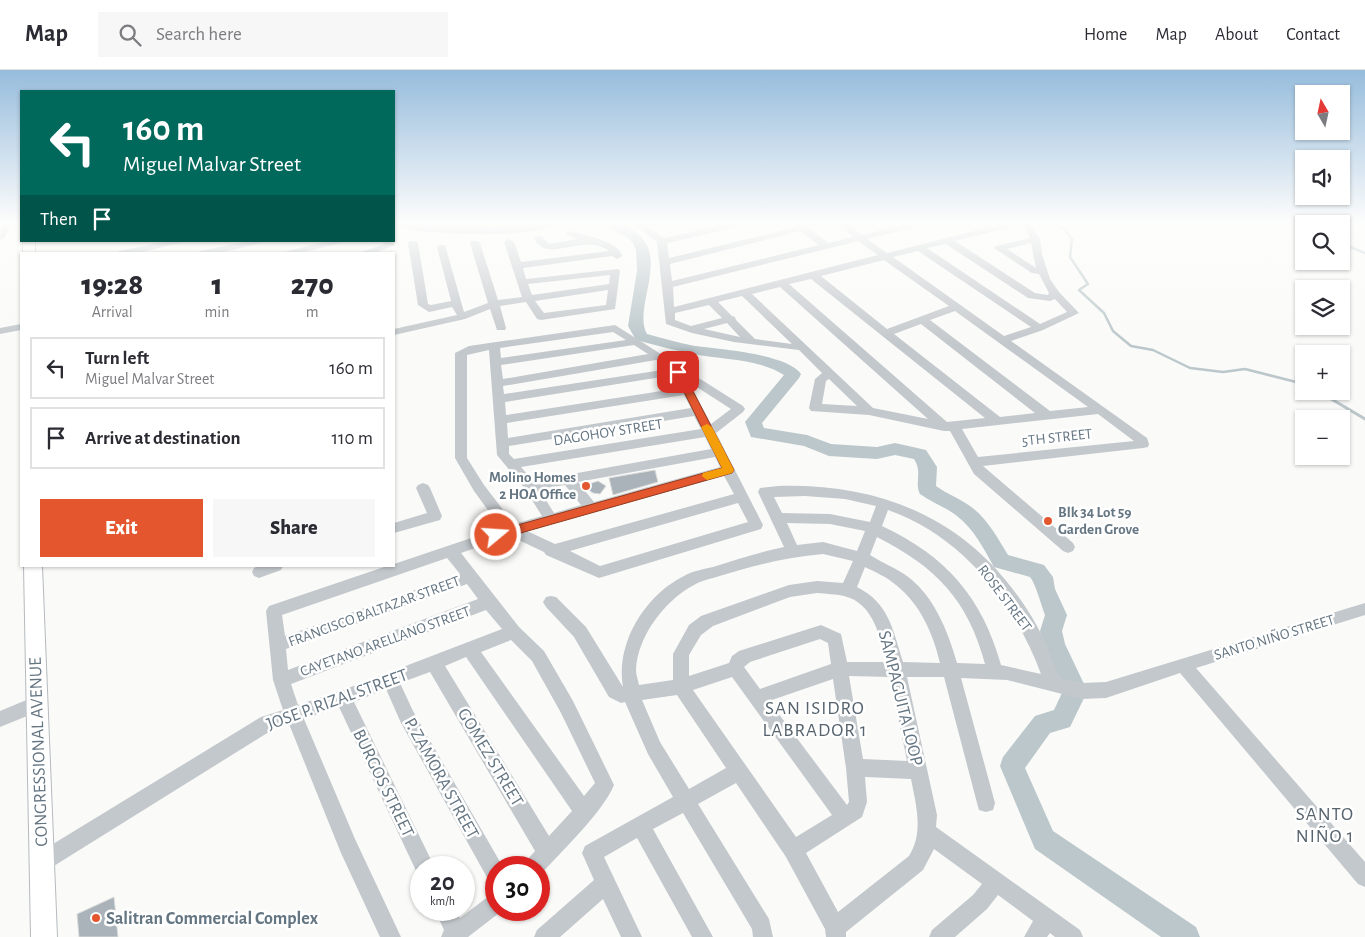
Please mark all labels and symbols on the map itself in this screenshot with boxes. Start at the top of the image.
north arrow [1295,85,1350,140]
pin [657,351,699,393]
street label: DAGOHOY STREET [552,416,664,449]
street label: 5TH STREET [1021,426,1094,449]
place label: Molino Homes 2 HOA Office [489,470,576,502]
marker: Molino Homes 2 HOA Office [580,480,592,492]
place label: Blk 34 Lot 59 Garden Grove [1058,505,1139,537]
position arrow [469,508,521,560]
marker: Blk 34 Lot 59 Garden Grove [1042,515,1054,527]
street label: ROSE STREET [975,562,1035,635]
street label: FRANCISCO BALTAZAR STREET [286,573,463,650]
street label: CAYETANO ARELLANO STREET [298,603,473,679]
street label: SANTO NIÑO STREET [1212,611,1337,663]
street label: SAMPAGUITA LOOP [875,629,926,768]
street label: CONGRESSIONAL AVENUE [27,657,51,847]
street label: JOSE P. RIZAL STREET [265,666,410,734]
district label: SAN ISIDRO LABRADOR 1 [762,699,868,740]
street label: GOMEZ STREET [454,705,526,810]
street label: P. ZAMORA STREET [400,715,482,842]
street label: BURGOS STREET [349,727,417,840]
district label: SANTO NIÑO 1 [1296,805,1354,846]
speed limit sign: 30 [485,856,550,921]
place label: Salitran Commercial Complex [106,910,319,928]
marker: Salitran Commercial Complex [90,912,102,924]

